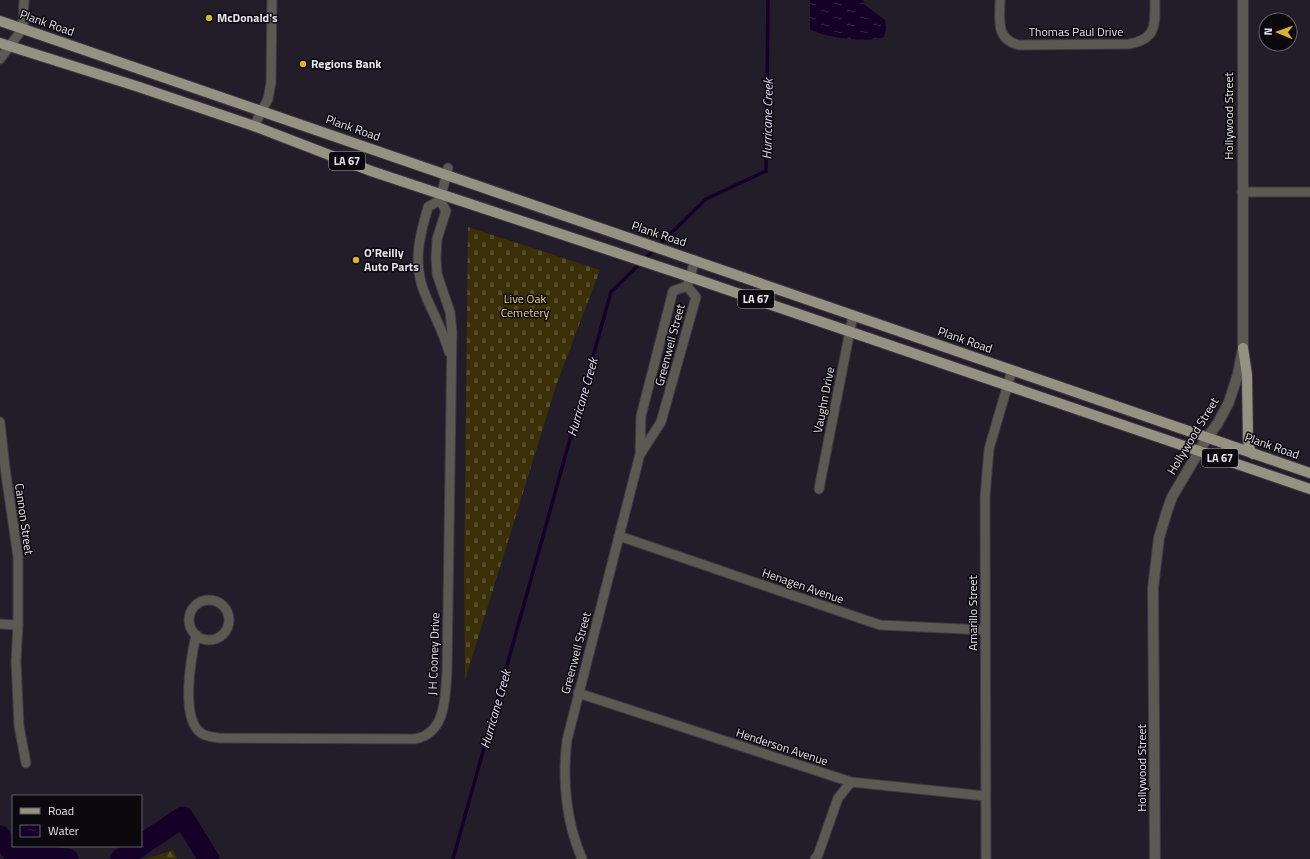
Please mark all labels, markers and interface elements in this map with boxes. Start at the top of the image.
street label: Plank Road [17,4,77,41]
place label: McDonald's [217,8,278,27]
north arrow [1258,12,1298,52]
marker: McDonald's [204,13,214,23]
street label: Thomas Paul Drive [1029,22,1123,41]
text: N [1260,28,1276,36]
place label: Regions Bank [311,54,382,73]
marker: Regions Bank [298,59,308,69]
street label: Hollywood Street [1219,72,1238,160]
water label: Hurricane Creek [756,76,778,160]
street label: Plank Road [323,109,383,146]
road number: LA 67 [329,152,365,170]
street label: Plank Road [629,216,689,251]
place label: O'Reilly Auto Parts [364,243,419,276]
marker: O'Reilly Auto Parts [351,255,361,265]
park label: Live Oak Cemetery [501,289,550,322]
road number: LA 67 [738,290,774,308]
street label: Greenwell Street [649,301,690,388]
street label: Plank Road [935,321,995,358]
water label: Hurricane Creek [561,353,603,439]
street label: Vaughn Drive [808,365,839,435]
street label: Hollywood Street [1162,393,1224,478]
street label: Plank Road [1242,427,1302,464]
road number: LA 67 [1202,449,1238,467]
street label: Cannon Street [10,482,39,557]
street label: Henagen Avenue [760,563,847,608]
street label: Amarillo Street [963,574,982,651]
street label: Greenwell Street [555,609,596,696]
street label: J H Cooney Drive [423,612,444,696]
water label: Hurricane Creek [474,665,516,751]
street label: Henderson Avenue [734,723,831,770]
street label: Hollywood Street [1132,724,1151,812]
legend [12,795,142,847]
text: Road [48,801,74,820]
text: Water [48,821,79,840]

